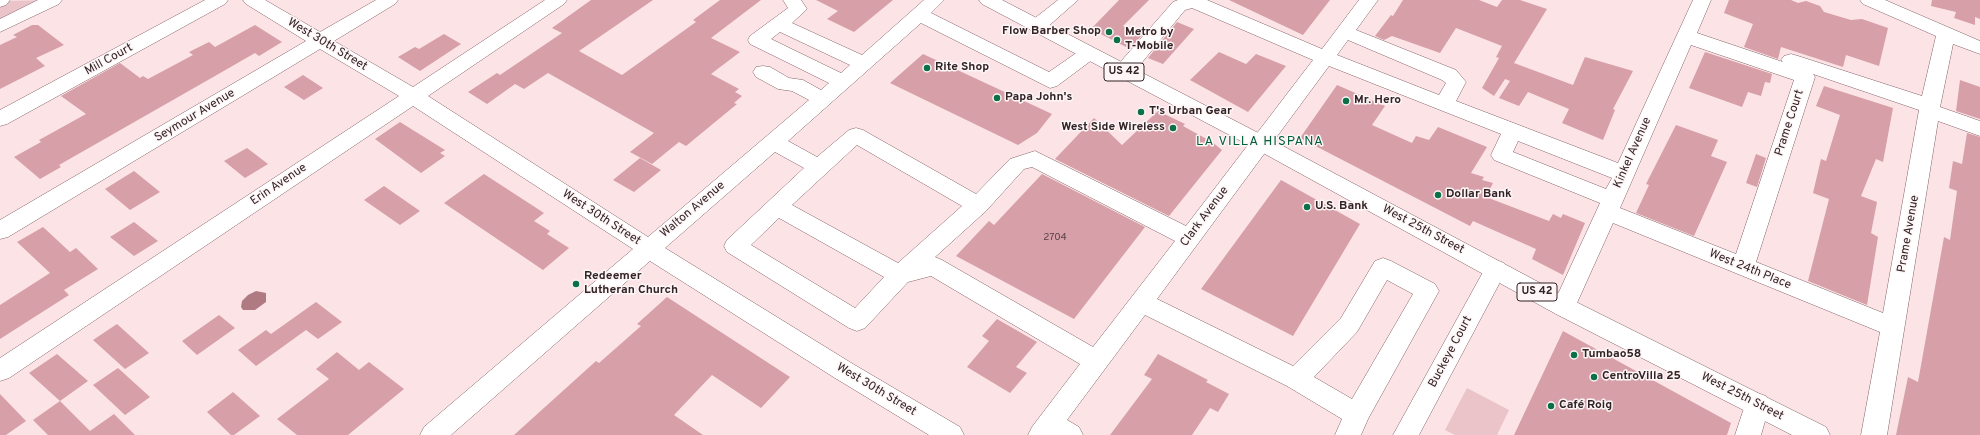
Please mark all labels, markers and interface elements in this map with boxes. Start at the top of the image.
street label: West 30th Street [284,15,370,75]
place label: Flow Barber Shop [1002,25,1101,39]
place label: Metro by T-Mobile [1125,26,1174,54]
marker: Flow Barber Shop [1104,27,1114,37]
marker: Metro by T-Mobile [1112,35,1122,45]
street label: Mill Court [83,41,135,79]
place label: Rite Shop [935,61,989,75]
marker: Rite Shop [922,63,932,73]
road number: US 42 [1104,63,1144,81]
street label: Seymour Avenue [152,86,238,146]
street label: Prame Court [1773,88,1807,158]
place label: Papa John's [1005,91,1072,105]
marker: Papa John's [992,93,1002,103]
place label: Mr. Hero [1354,94,1401,108]
marker: Mr. Hero [1341,96,1351,106]
place label: T's Urban Gear [1149,105,1232,119]
marker: T's Urban Gear [1136,107,1146,117]
street label: Kinkel Avenue [1611,115,1655,191]
place label: West Side Wireless [1061,121,1165,135]
marker: West Side Wireless [1168,123,1178,133]
district label: LA VILLA HISPANA [1196,134,1324,150]
street label: Erin Avenue [248,161,310,209]
street label: Walton Avenue [658,179,728,241]
street label: Clark Avenue [1178,184,1232,250]
street label: West 30th Street [559,187,643,249]
place label: Dollar Bank [1446,188,1512,202]
marker: Dollar Bank [1433,190,1443,200]
street label: Prame Avenue [1895,194,1923,274]
place label: U.S. Bank [1315,200,1368,214]
marker: U.S. Bank [1302,202,1312,212]
street label: West 25th Street [1380,202,1466,258]
house number: 2704 [1043,232,1067,244]
street label: West 24th Place [1707,247,1793,293]
place label: Redeemer Lutheran Church [584,270,678,298]
marker: Redeemer Lutheran Church [571,279,581,289]
road number: US 42 [1517,283,1557,301]
street label: Buckeye Court [1426,314,1476,390]
place label: Tumbao58 [1582,348,1641,362]
marker: Tumbao58 [1569,350,1579,360]
street label: West 30th Street [833,360,919,420]
place label: CentroVilla 25 [1602,370,1681,384]
street label: West 25th Street [1698,370,1786,424]
marker: CentroVilla 25 [1589,372,1599,382]
place label: Café Roig [1559,399,1612,413]
marker: Café Roig [1546,401,1556,411]

